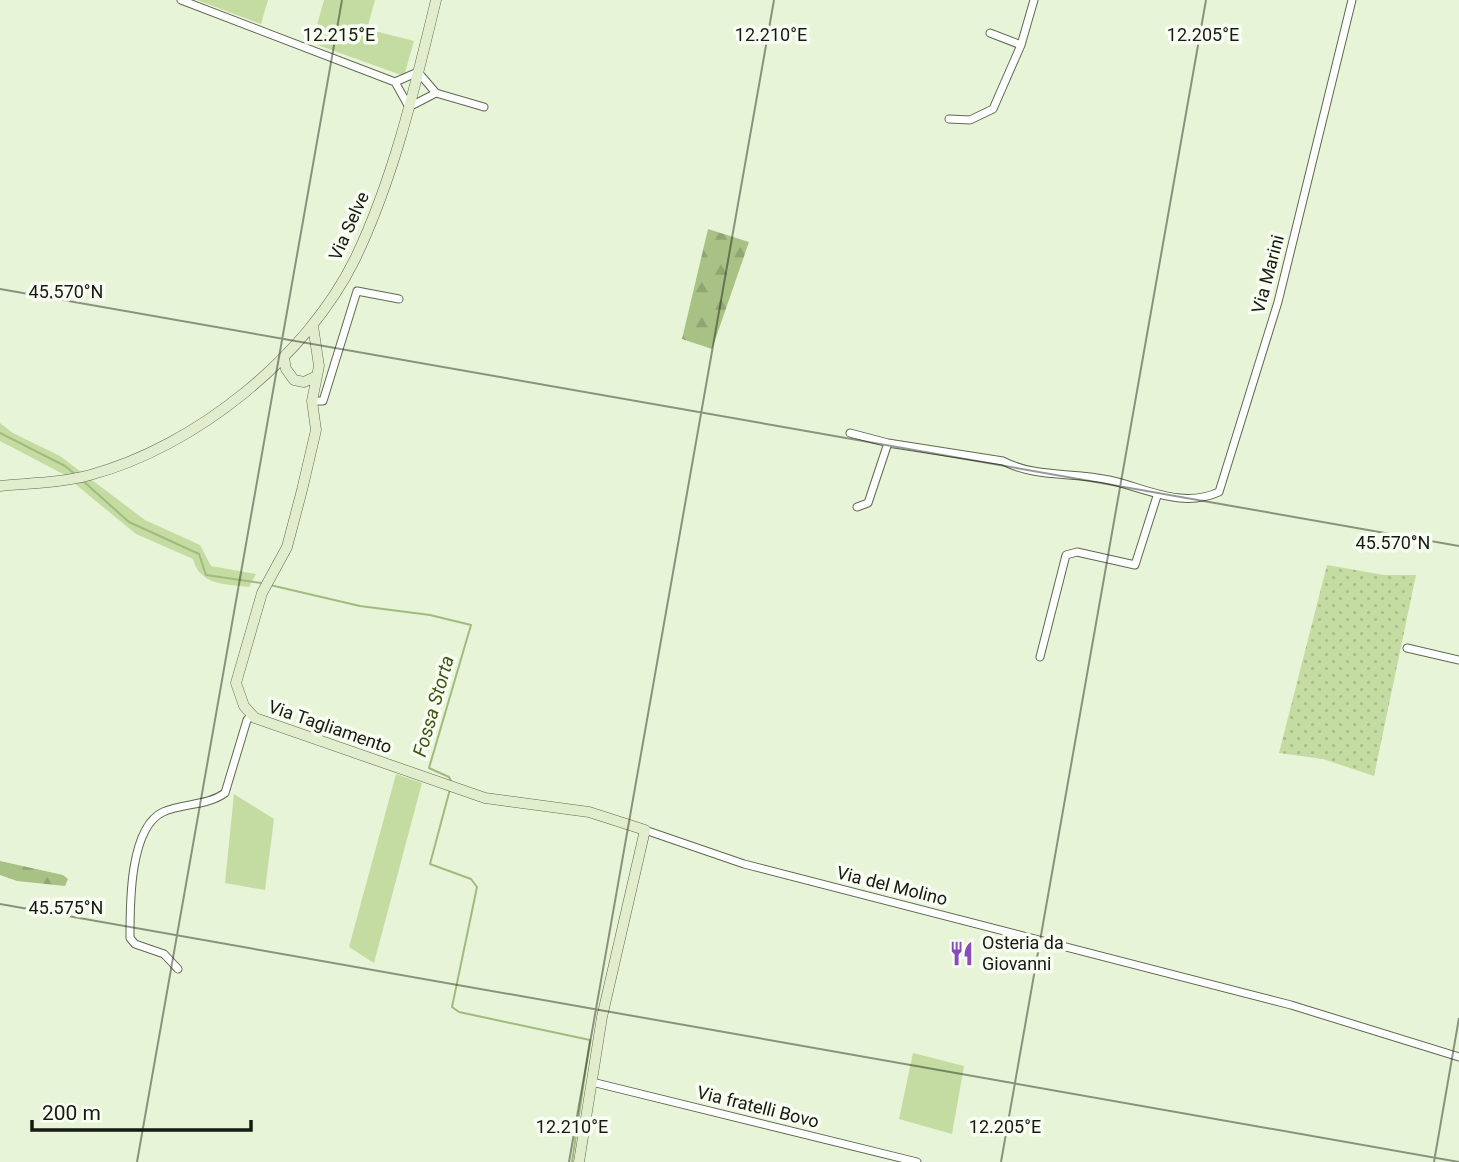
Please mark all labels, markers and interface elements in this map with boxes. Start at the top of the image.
text: 12.215°E [303,24,375,45]
text: 12.210°E [735,24,807,45]
text: 12.205°E [1167,24,1239,45]
street label: Via Selve [324,188,373,263]
street label: Via Marini [1247,232,1288,315]
text: 45.570°N [29,281,103,302]
text: 45.570°N [1356,532,1430,553]
water label: Fossa Storta [408,653,459,759]
street label: Via Tagliamento [266,696,395,757]
street label: Via del Molino [834,862,950,909]
text: 45.575°N [29,897,103,918]
place label: Osteria da Giovanni [982,932,1064,974]
restaurant icon: Osteria da Giovanni [948,939,976,967]
street label: Via fratelli Bovo [695,1081,821,1132]
scale bar [32,1088,250,1132]
text: 200 m [42,1101,101,1125]
text: 12.210°E [536,1116,608,1137]
text: 12.205°E [969,1116,1041,1137]

